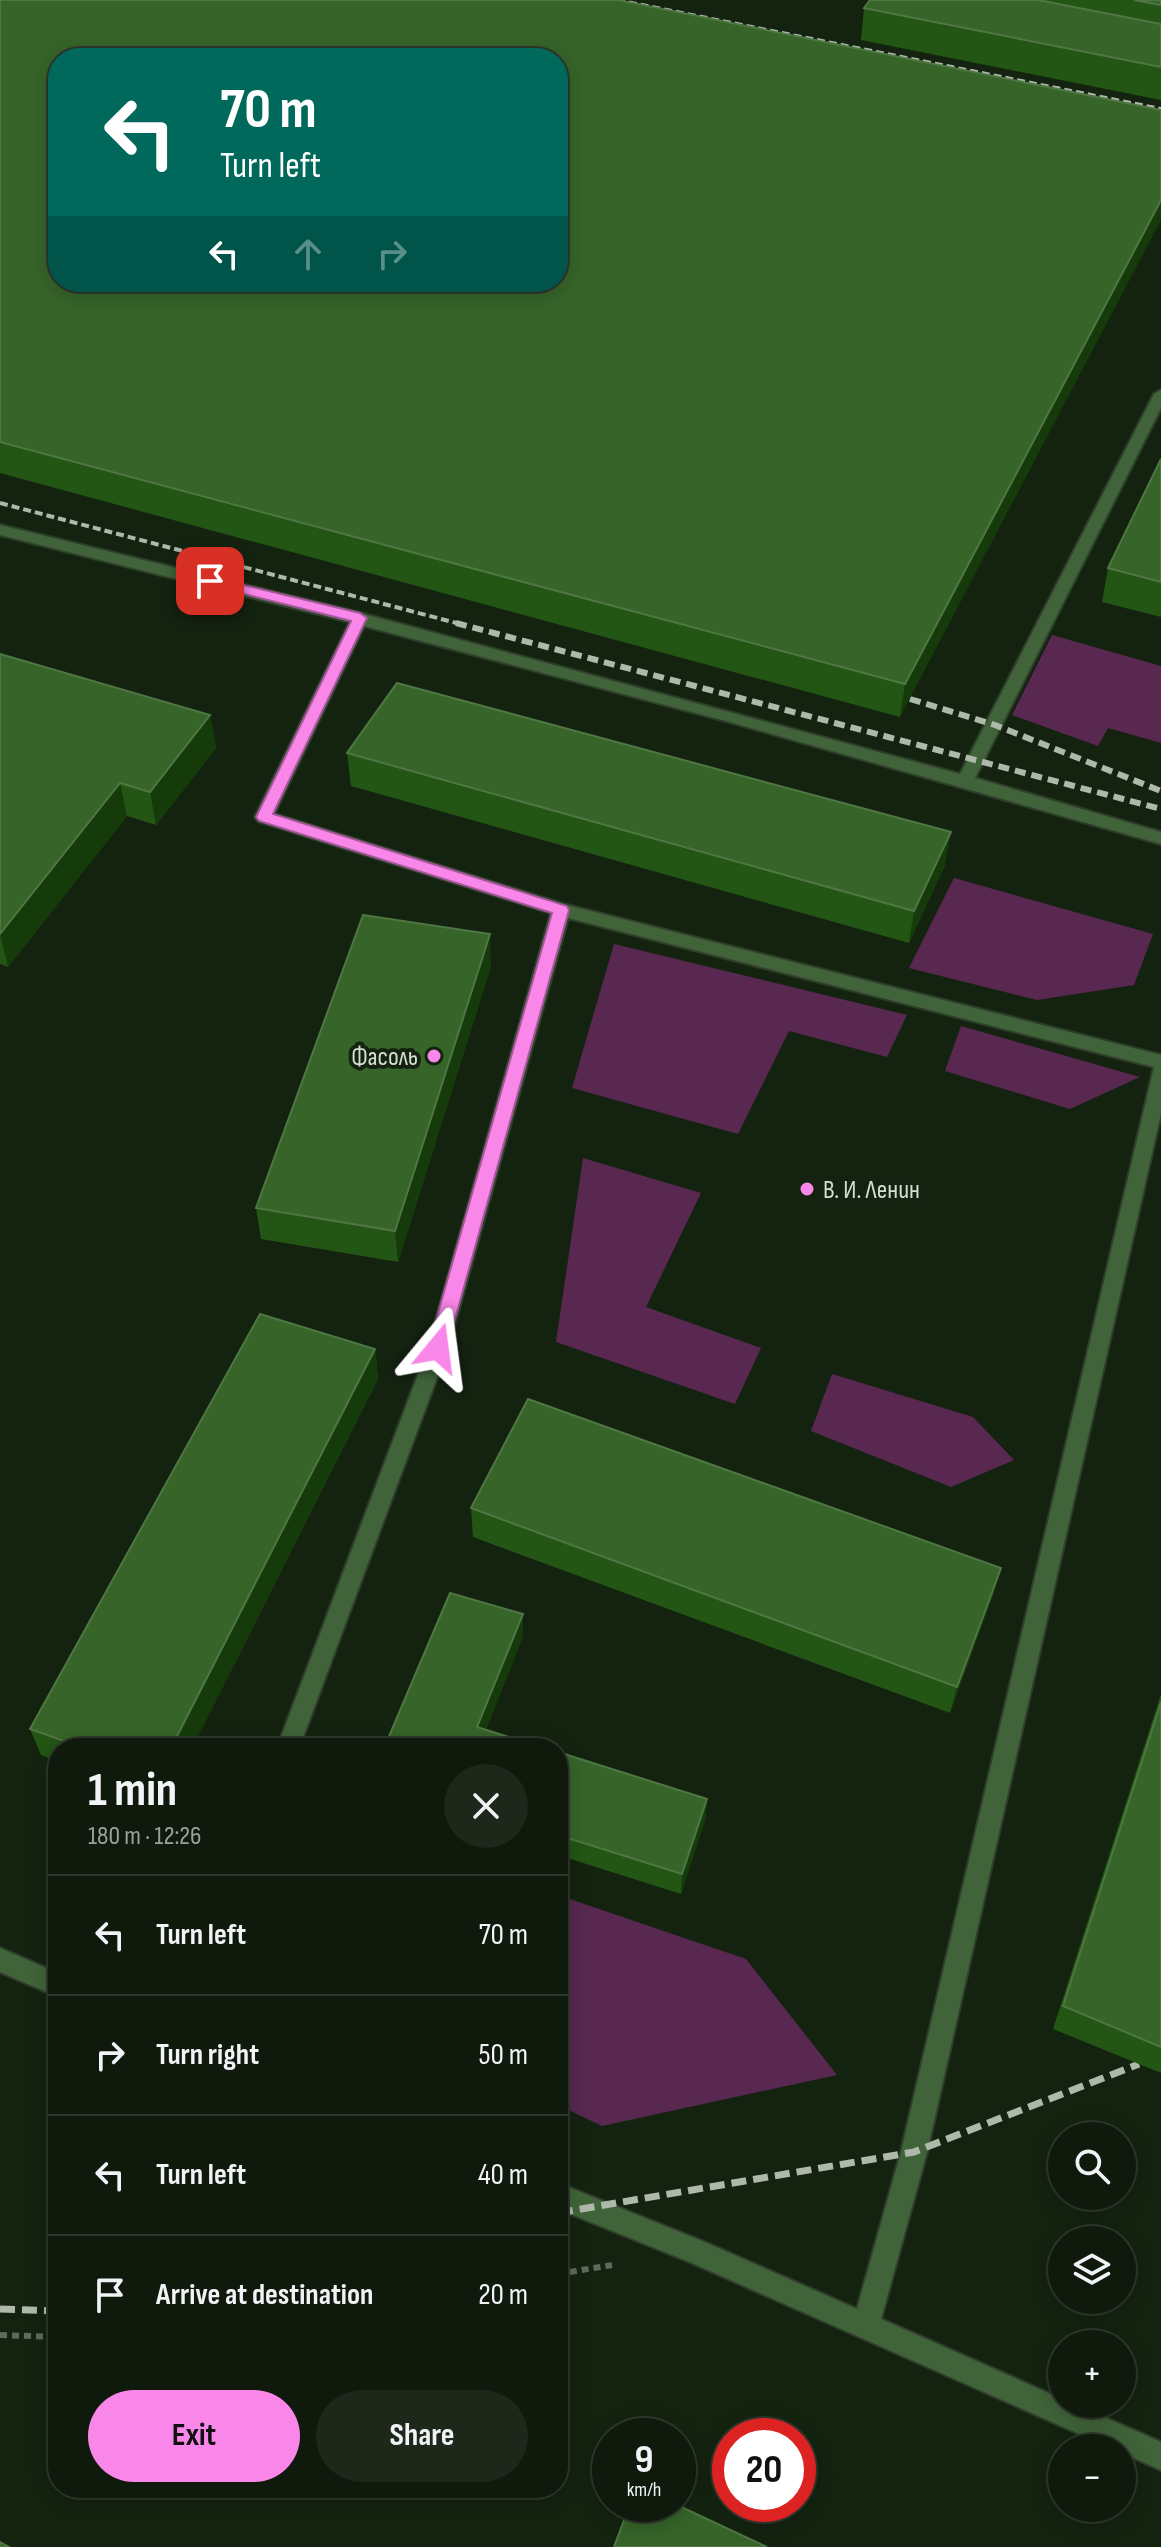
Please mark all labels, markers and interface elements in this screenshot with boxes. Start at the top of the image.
text: 70 m [220,77,317,144]
icon: left [88,80,192,184]
text: Turn left [220,145,321,188]
icon: left [202,232,246,276]
icon: ahead [286,232,330,276]
icon: right [370,232,414,276]
pin [176,547,244,615]
icon: arrive [188,559,232,603]
place label: Фасоль [351,1042,418,1073]
marker: Фасоль [425,1047,443,1065]
place label: В. И. Ленин [823,1175,920,1206]
marker: В. И. Ленин [798,1180,816,1198]
position arrow [396,1306,480,1390]
text: 1 min [88,1762,177,1819]
button: close [444,1764,528,1848]
text: 180 m · 12:26 [88,1821,201,1852]
icon: left [88,1913,132,1957]
text: Turn left [156,1917,246,1953]
text: 70 m [479,1917,528,1953]
icon: right [88,2033,132,2077]
text: Turn right [156,2037,259,2073]
text: 50 m [479,2037,528,2073]
map controls [1048,2122,1136,2522]
button: search [1048,2122,1136,2210]
icon: left [88,2153,132,2197]
text: Turn left [156,2157,246,2193]
text: 40 m [478,2157,528,2193]
button: layers [1048,2226,1136,2314]
icon: arrive [88,2273,132,2317]
text: Arrive at destination [156,2277,373,2313]
text: 20 m [478,2277,528,2313]
button: + [1048,2330,1136,2418]
button: Exit [88,2390,300,2482]
button: Share [316,2390,528,2482]
speed limit sign: 20 [712,2418,816,2522]
button: − [1048,2434,1136,2522]
text: 9 [635,2436,653,2484]
text: km/h [627,2478,661,2502]

